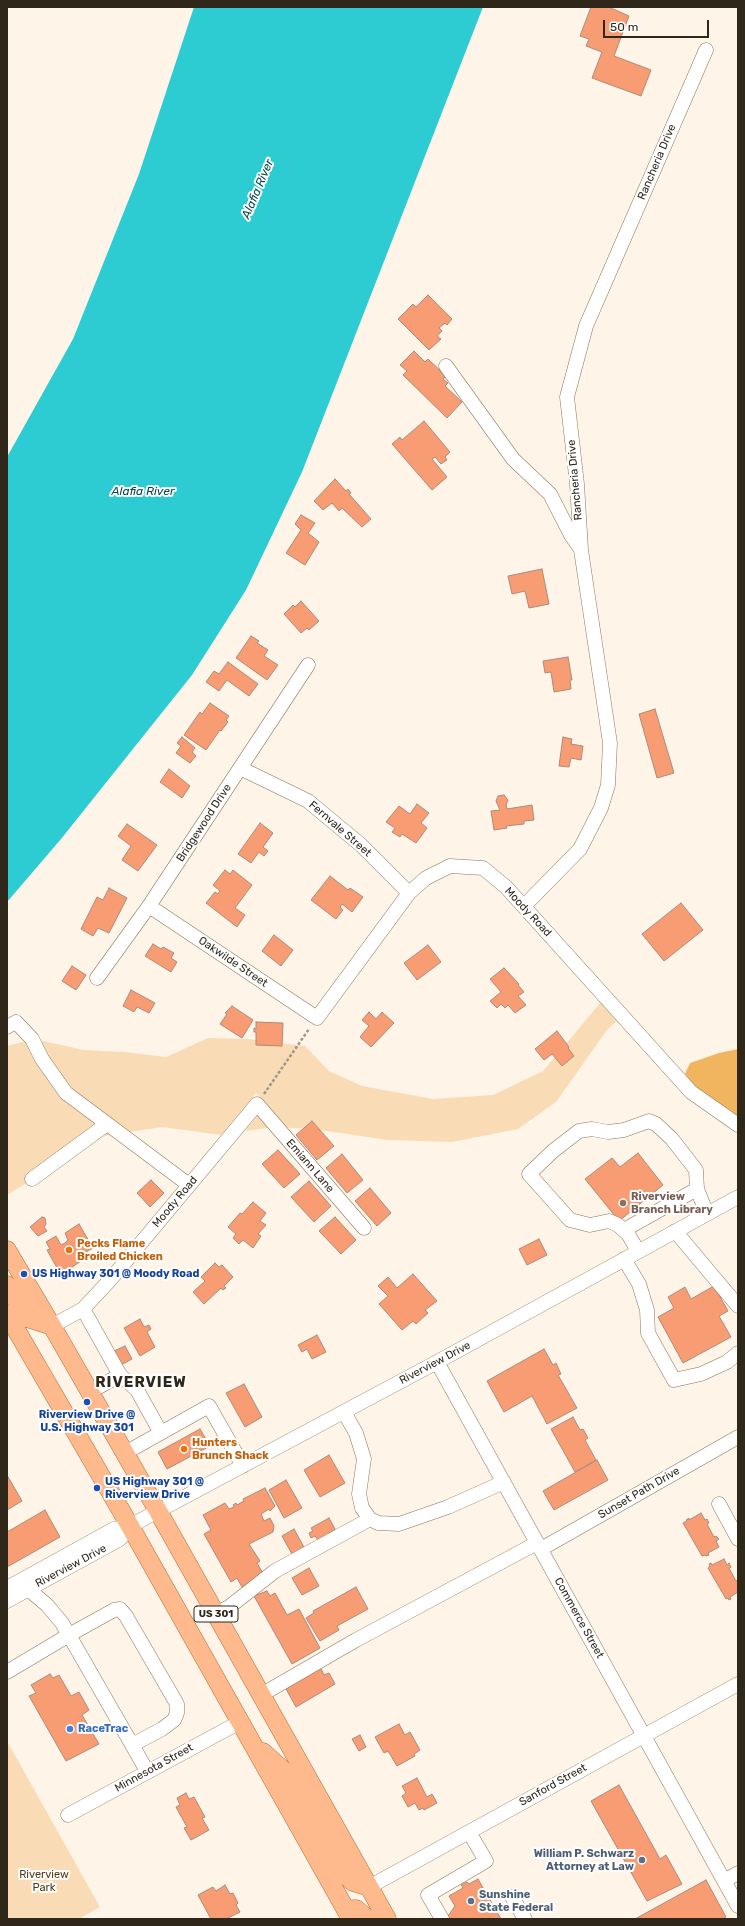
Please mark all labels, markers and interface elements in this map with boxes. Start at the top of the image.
scale bar [605,12,711,38]
text: 50 m [610,20,638,34]
street label: Rancheria Drive [635,122,679,202]
water label: Alafia River [239,157,277,221]
street label: Rancheria Drive [565,439,585,521]
water label: Alafia River [111,485,175,499]
street label: Bridgewood Drive [174,782,234,864]
street label: Fernvale Street [306,798,374,860]
street label: Moody Road [502,885,554,939]
street label: Oakwilde Street [196,934,270,990]
street label: Emiann Lane [283,1137,337,1195]
street label: Moody Road [150,1174,200,1230]
place label: Riverview Branch Library [631,1190,713,1216]
marker: Riverview Branch Library [618,1198,628,1208]
place label: Pecks Flame Broiled Chicken [77,1237,163,1263]
marker: Pecks Flame Broiled Chicken [64,1245,74,1255]
place label: US Highway 301 @ Moody Road [32,1267,199,1281]
marker: US Highway 301 @ Moody Road [19,1269,29,1279]
street label: Riverview Drive [397,1339,473,1387]
district label: RIVERVIEW [95,1374,187,1392]
marker: Riverview Drive @ U.S. Highway 301 [82,1397,92,1407]
place label: Riverview Drive @ U.S. Highway 301 [39,1408,135,1434]
place label: Hunters Brunch Shack [192,1436,269,1462]
marker: Hunters Brunch Shack [179,1444,189,1454]
street label: Sunset Path Drive [596,1464,682,1522]
place label: US Highway 301 @ Riverview Drive [105,1475,204,1501]
marker: US Highway 301 @ Riverview Drive [92,1483,102,1493]
street label: Riverview Drive [33,1542,109,1590]
street label: Commerce Street [551,1575,607,1661]
road number: US 301 [194,1606,238,1622]
place label: RaceTrac [78,1722,128,1736]
marker: RaceTrac [65,1724,75,1734]
street label: Minnesota Street [112,1741,196,1795]
street label: Sanford Street [517,1761,589,1809]
place label: William P. Schwarz Attorney at Law [534,1847,634,1873]
marker: William P. Schwarz Attorney at Law [637,1855,647,1865]
park label: Riverview Park [19,1868,69,1894]
place label: Sunshine State Federal [479,1888,553,1914]
marker: Sunshine State Federal [466,1896,476,1906]

